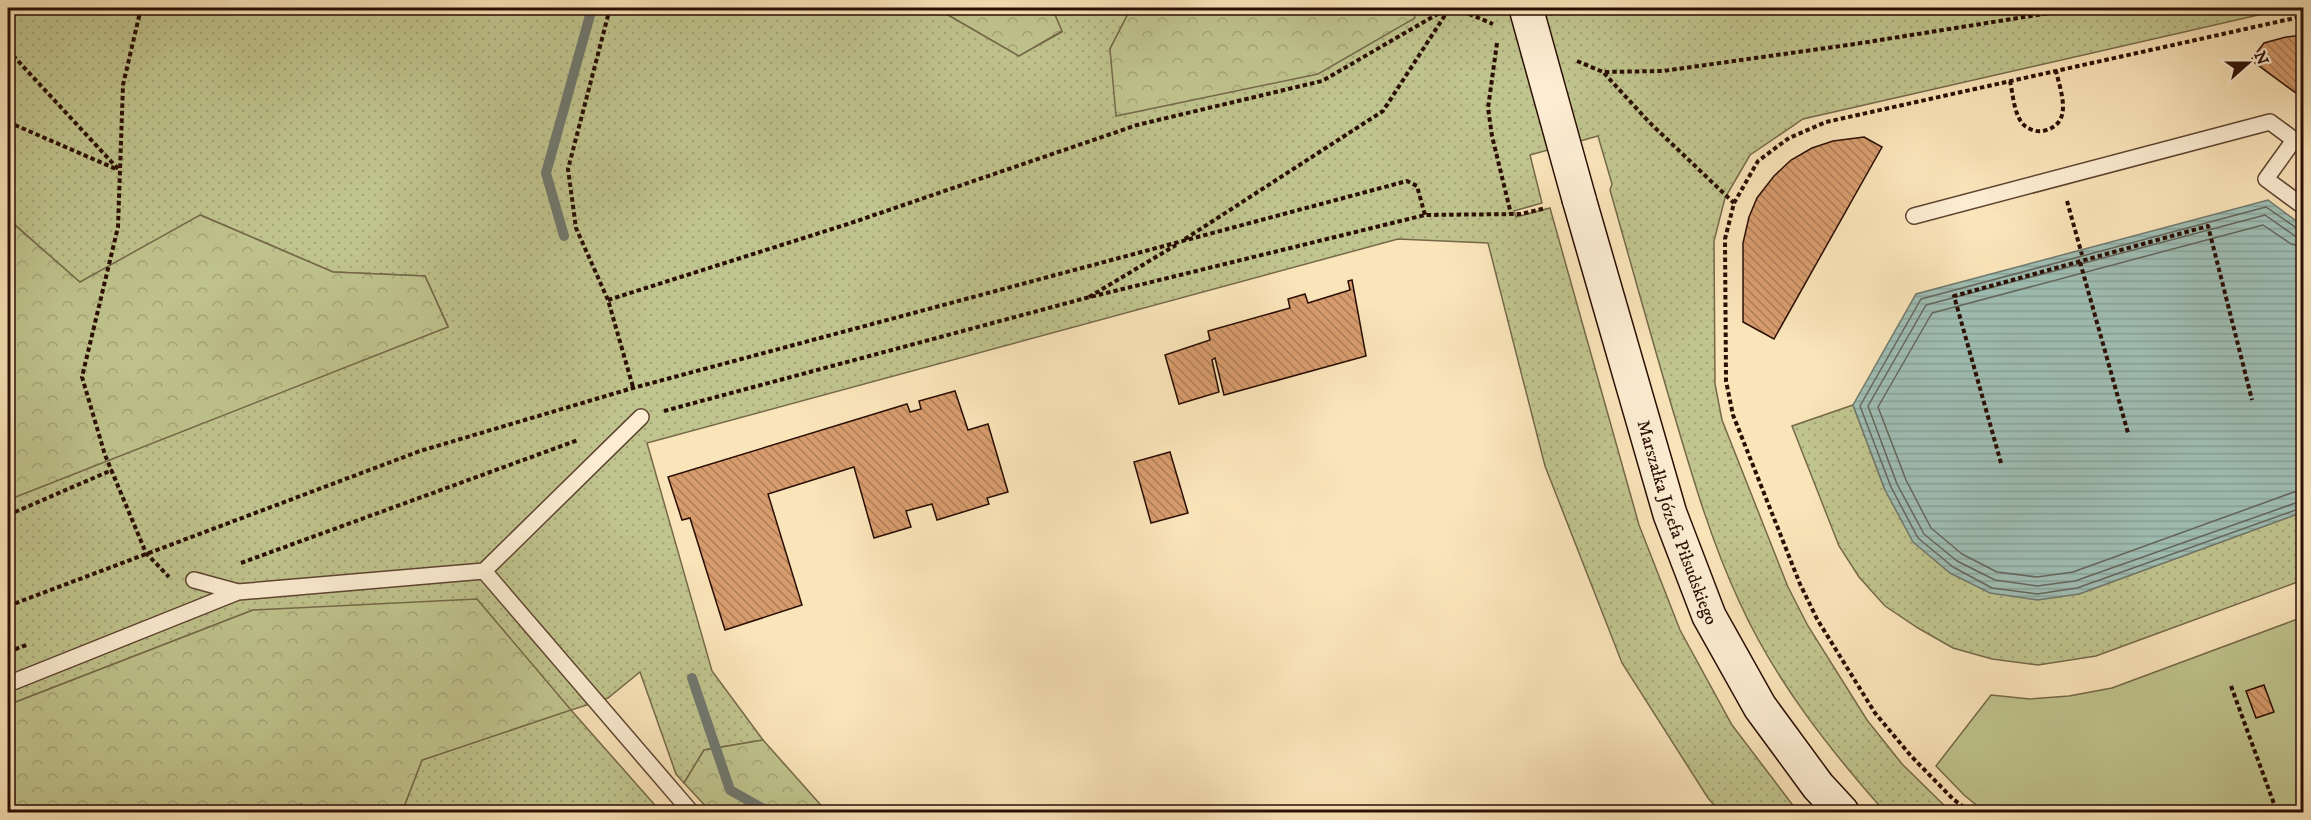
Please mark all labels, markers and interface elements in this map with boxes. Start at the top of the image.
north arrow [2218,33,2278,93]
text: N [2249,48,2273,68]
street label: Marszałka Józefa Piłsudskiego [1631,418,1722,629]

